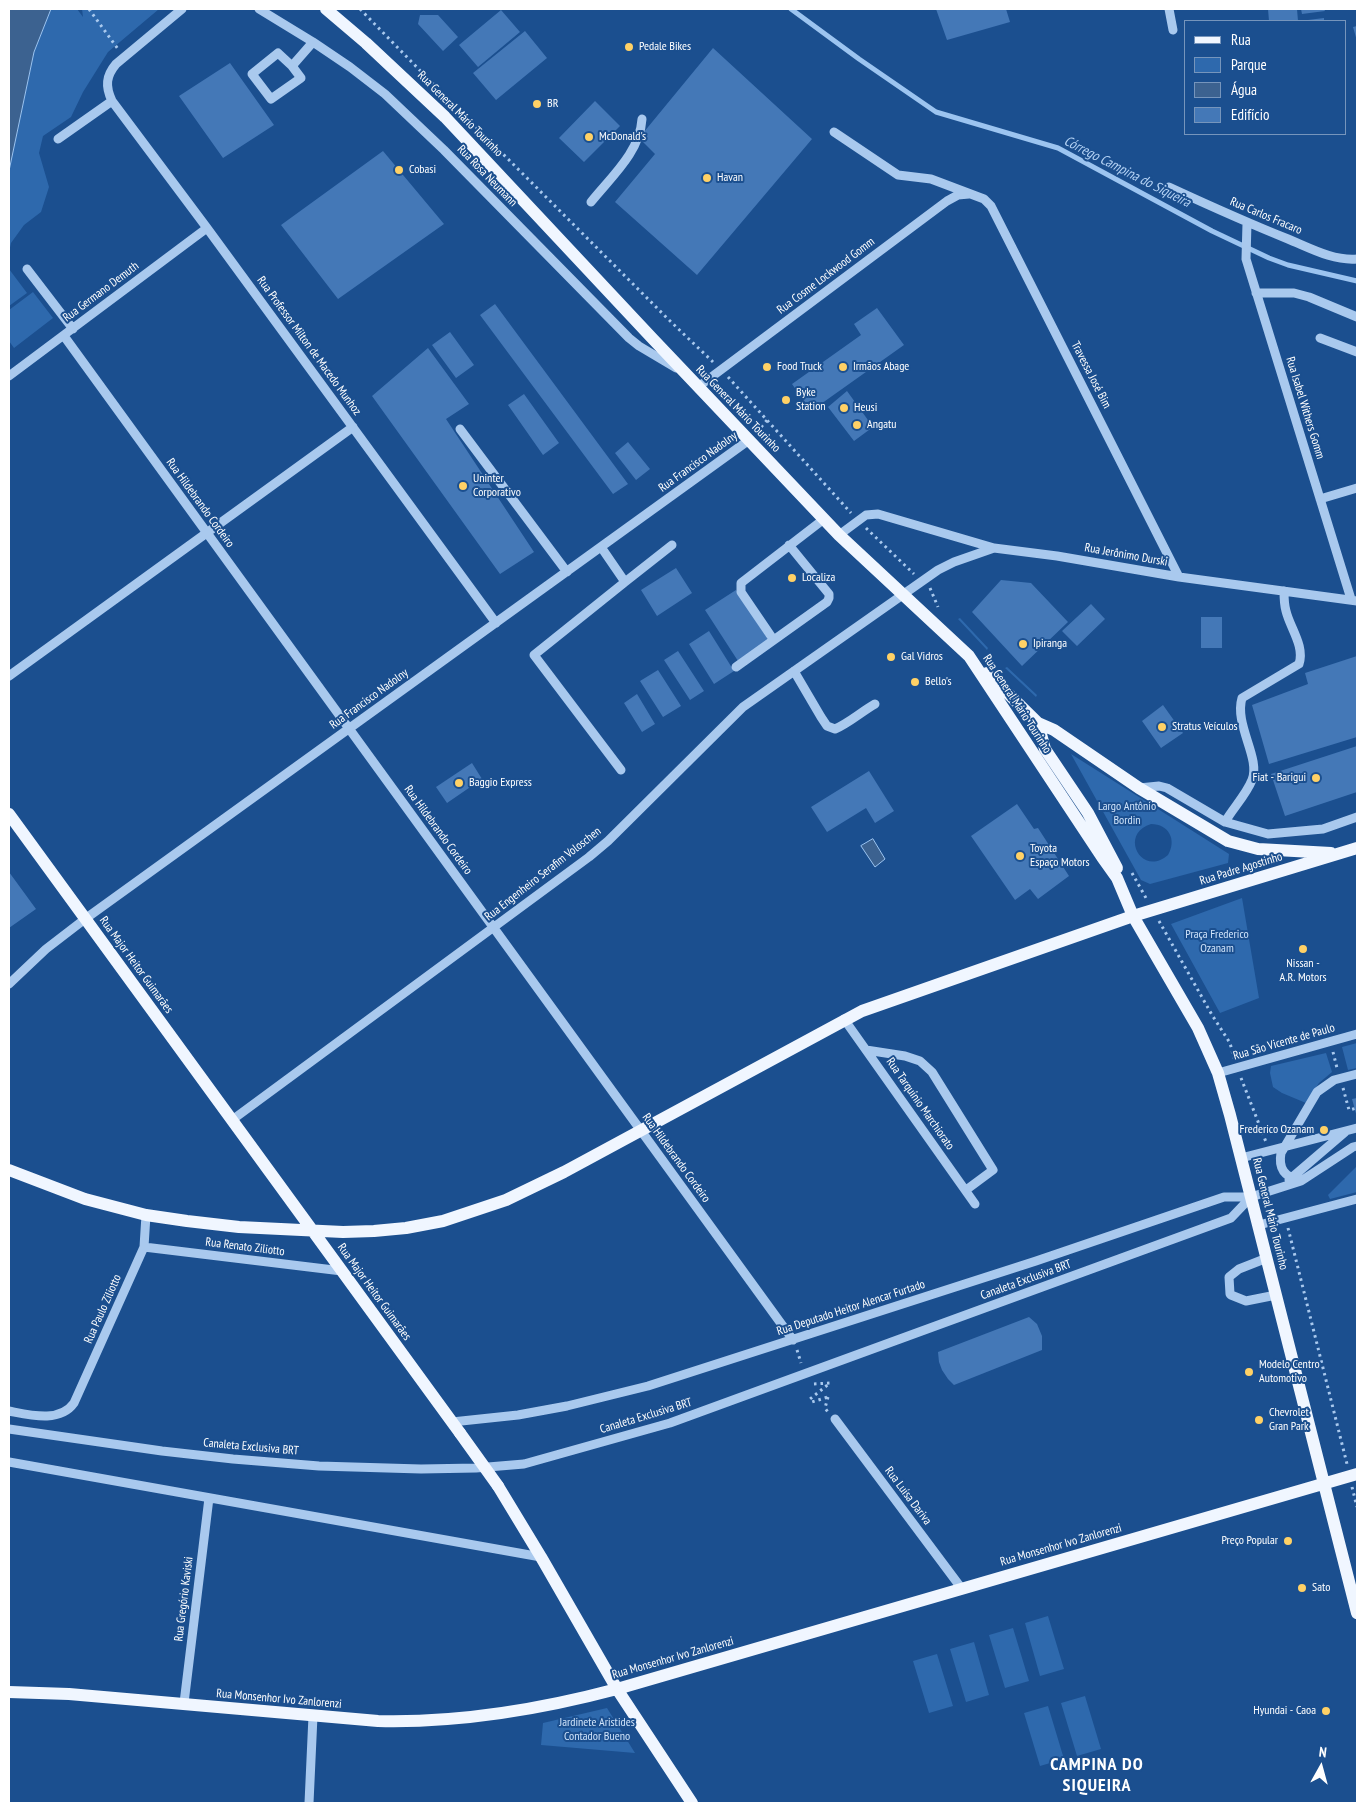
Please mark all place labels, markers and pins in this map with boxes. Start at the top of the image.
place label: Pedale Bikes [639,40,691,54]
marker: Pedale Bikes [623,41,635,53]
place label: BR [547,97,558,111]
marker: BR [531,98,543,110]
place label: McDonald's [599,130,646,144]
marker: McDonald's [583,131,595,143]
place label: Cobasi [409,163,436,177]
marker: Cobasi [393,164,405,176]
place label: Havan [717,171,743,185]
marker: Havan [701,172,713,184]
place label: Food Truck [777,360,822,374]
place label: Irmãos Abage [853,360,909,374]
marker: Food Truck [761,361,773,373]
marker: Irmãos Abage [837,361,849,373]
place label: Byke Station [796,386,826,414]
marker: Byke Station [780,394,792,406]
place label: Heusi [854,401,877,415]
marker: Heusi [838,402,850,414]
place label: Angatu [867,418,896,432]
marker: Angatu [851,419,863,431]
place label: Uninter Corporativo [473,472,521,500]
marker: Uninter Corporativo [457,480,469,492]
place label: Localiza [802,571,835,585]
marker: Localiza [786,572,798,584]
place label: Ipiranga [1033,637,1067,651]
marker: Ipiranga [1017,638,1029,650]
place label: Gal Vidros [901,650,943,664]
marker: Gal Vidros [885,651,897,663]
place label: Bello's [925,675,951,689]
marker: Bello's [909,676,921,688]
place label: Stratus Veículos [1172,720,1238,734]
marker: Stratus Veículos [1156,721,1168,733]
place label: Fiat - Barigui [1252,771,1306,785]
marker: Fiat - Barigui [1310,772,1322,784]
place label: Baggio Express [469,776,532,790]
marker: Baggio Express [453,777,465,789]
place label: Toyota Espaço Motors [1030,842,1090,870]
marker: Toyota Espaço Motors [1014,850,1026,862]
marker: Nissan - A.R. Motors [1297,943,1309,955]
place label: Nissan - A.R. Motors [1279,957,1327,985]
place label: Frederico Ozanam [1240,1123,1314,1137]
marker: Frederico Ozanam [1318,1124,1330,1136]
place label: Modelo Centro Automotivo [1259,1358,1320,1386]
marker: Modelo Centro Automotivo [1243,1366,1255,1378]
place label: Chevrolet Gran Park [1269,1406,1309,1434]
marker: Chevrolet Gran Park [1253,1414,1265,1426]
place label: Preço Popular [1221,1534,1278,1548]
marker: Preço Popular [1282,1535,1294,1547]
place label: Sato [1312,1581,1330,1595]
marker: Sato [1296,1582,1308,1594]
place label: Hyundai - Caoa [1253,1704,1316,1718]
marker: Hyundai - Caoa [1320,1705,1332,1717]

